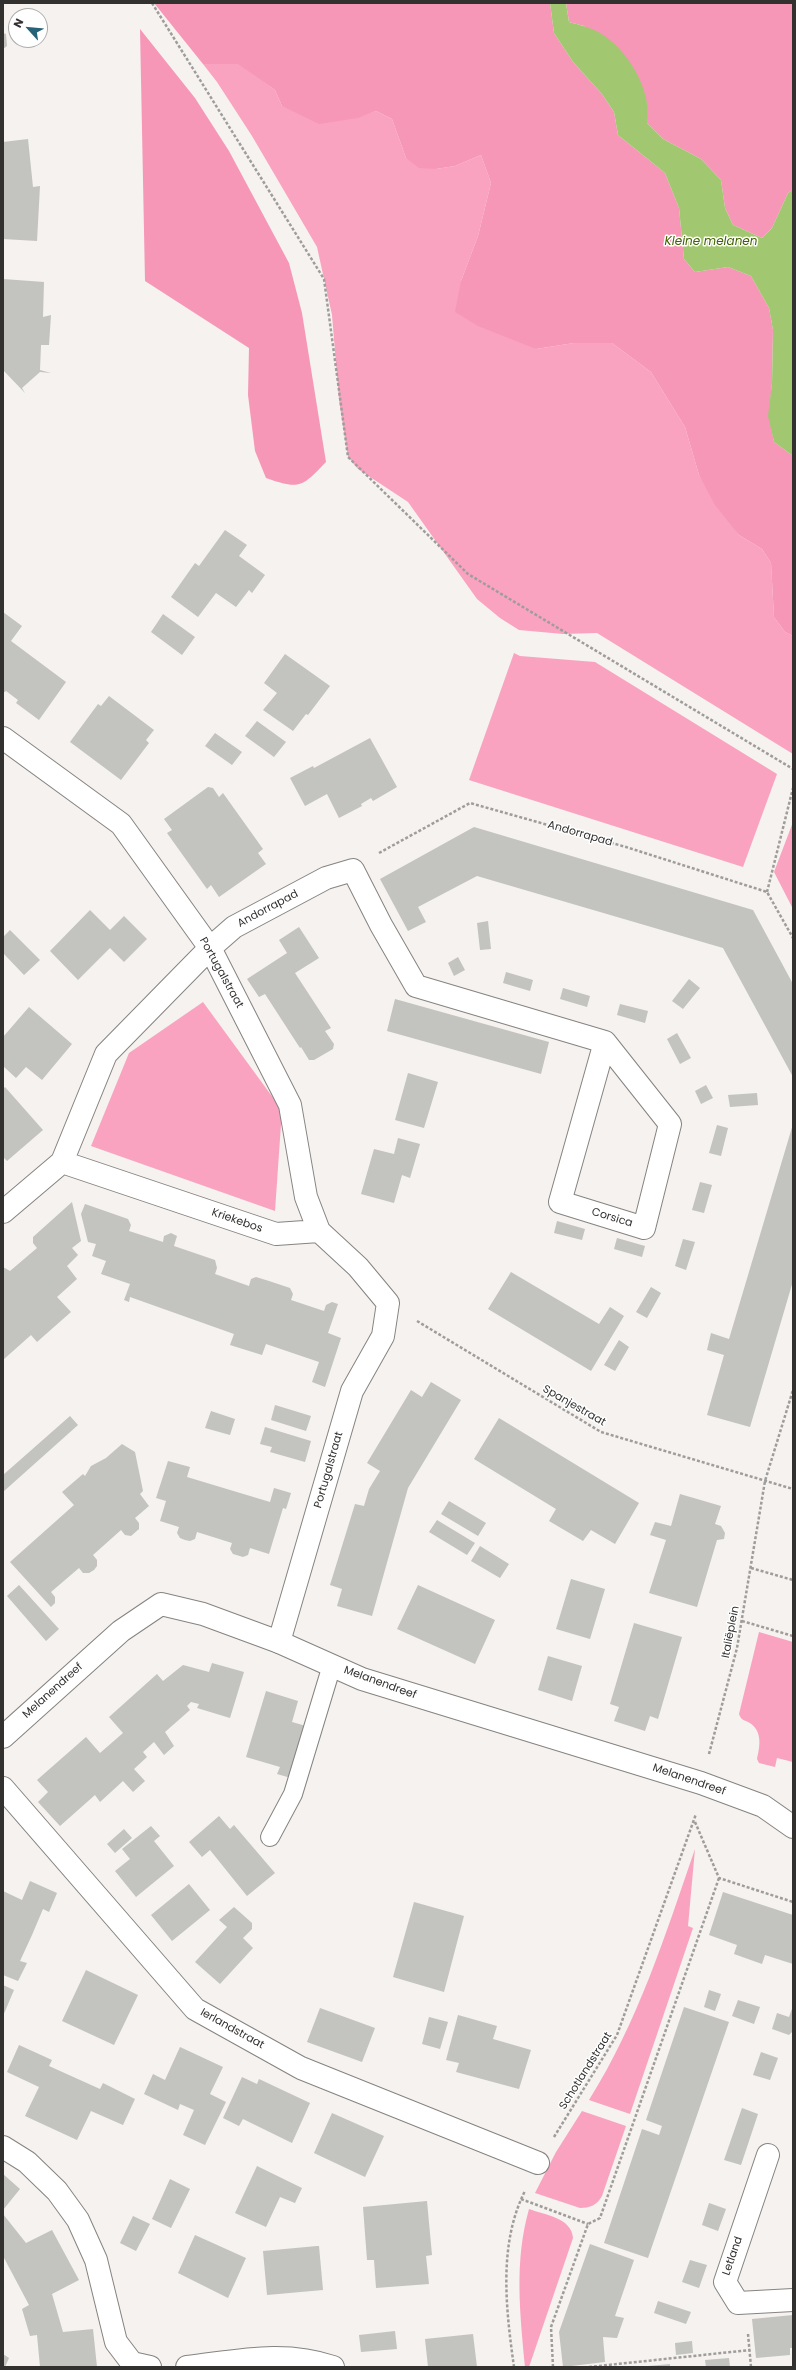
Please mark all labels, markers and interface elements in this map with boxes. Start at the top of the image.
north arrow [8,8,48,48]
text: N [9,16,27,30]
water label: Kleine melanen [665,235,757,249]
street label: Andorrapad [546,818,614,850]
street label: Andorrapad [235,887,301,931]
street label: Portugalstraat [196,935,246,1011]
street label: Kriekebos [210,1206,264,1236]
street label: Corsica [590,1206,634,1230]
street label: Spanjestraat [540,1383,608,1429]
street label: Portugalstraat [312,1430,346,1510]
street label: Italiëplein [719,1605,743,1659]
street label: Melanendreef [20,1661,86,1721]
street label: Melanendreef [342,1664,418,1702]
street label: Melanendreef [651,1761,727,1799]
street label: Ierlandstraat [198,2006,266,2052]
street label: Schotlandstraat [557,2030,615,2112]
street label: Letland [720,2235,746,2277]

